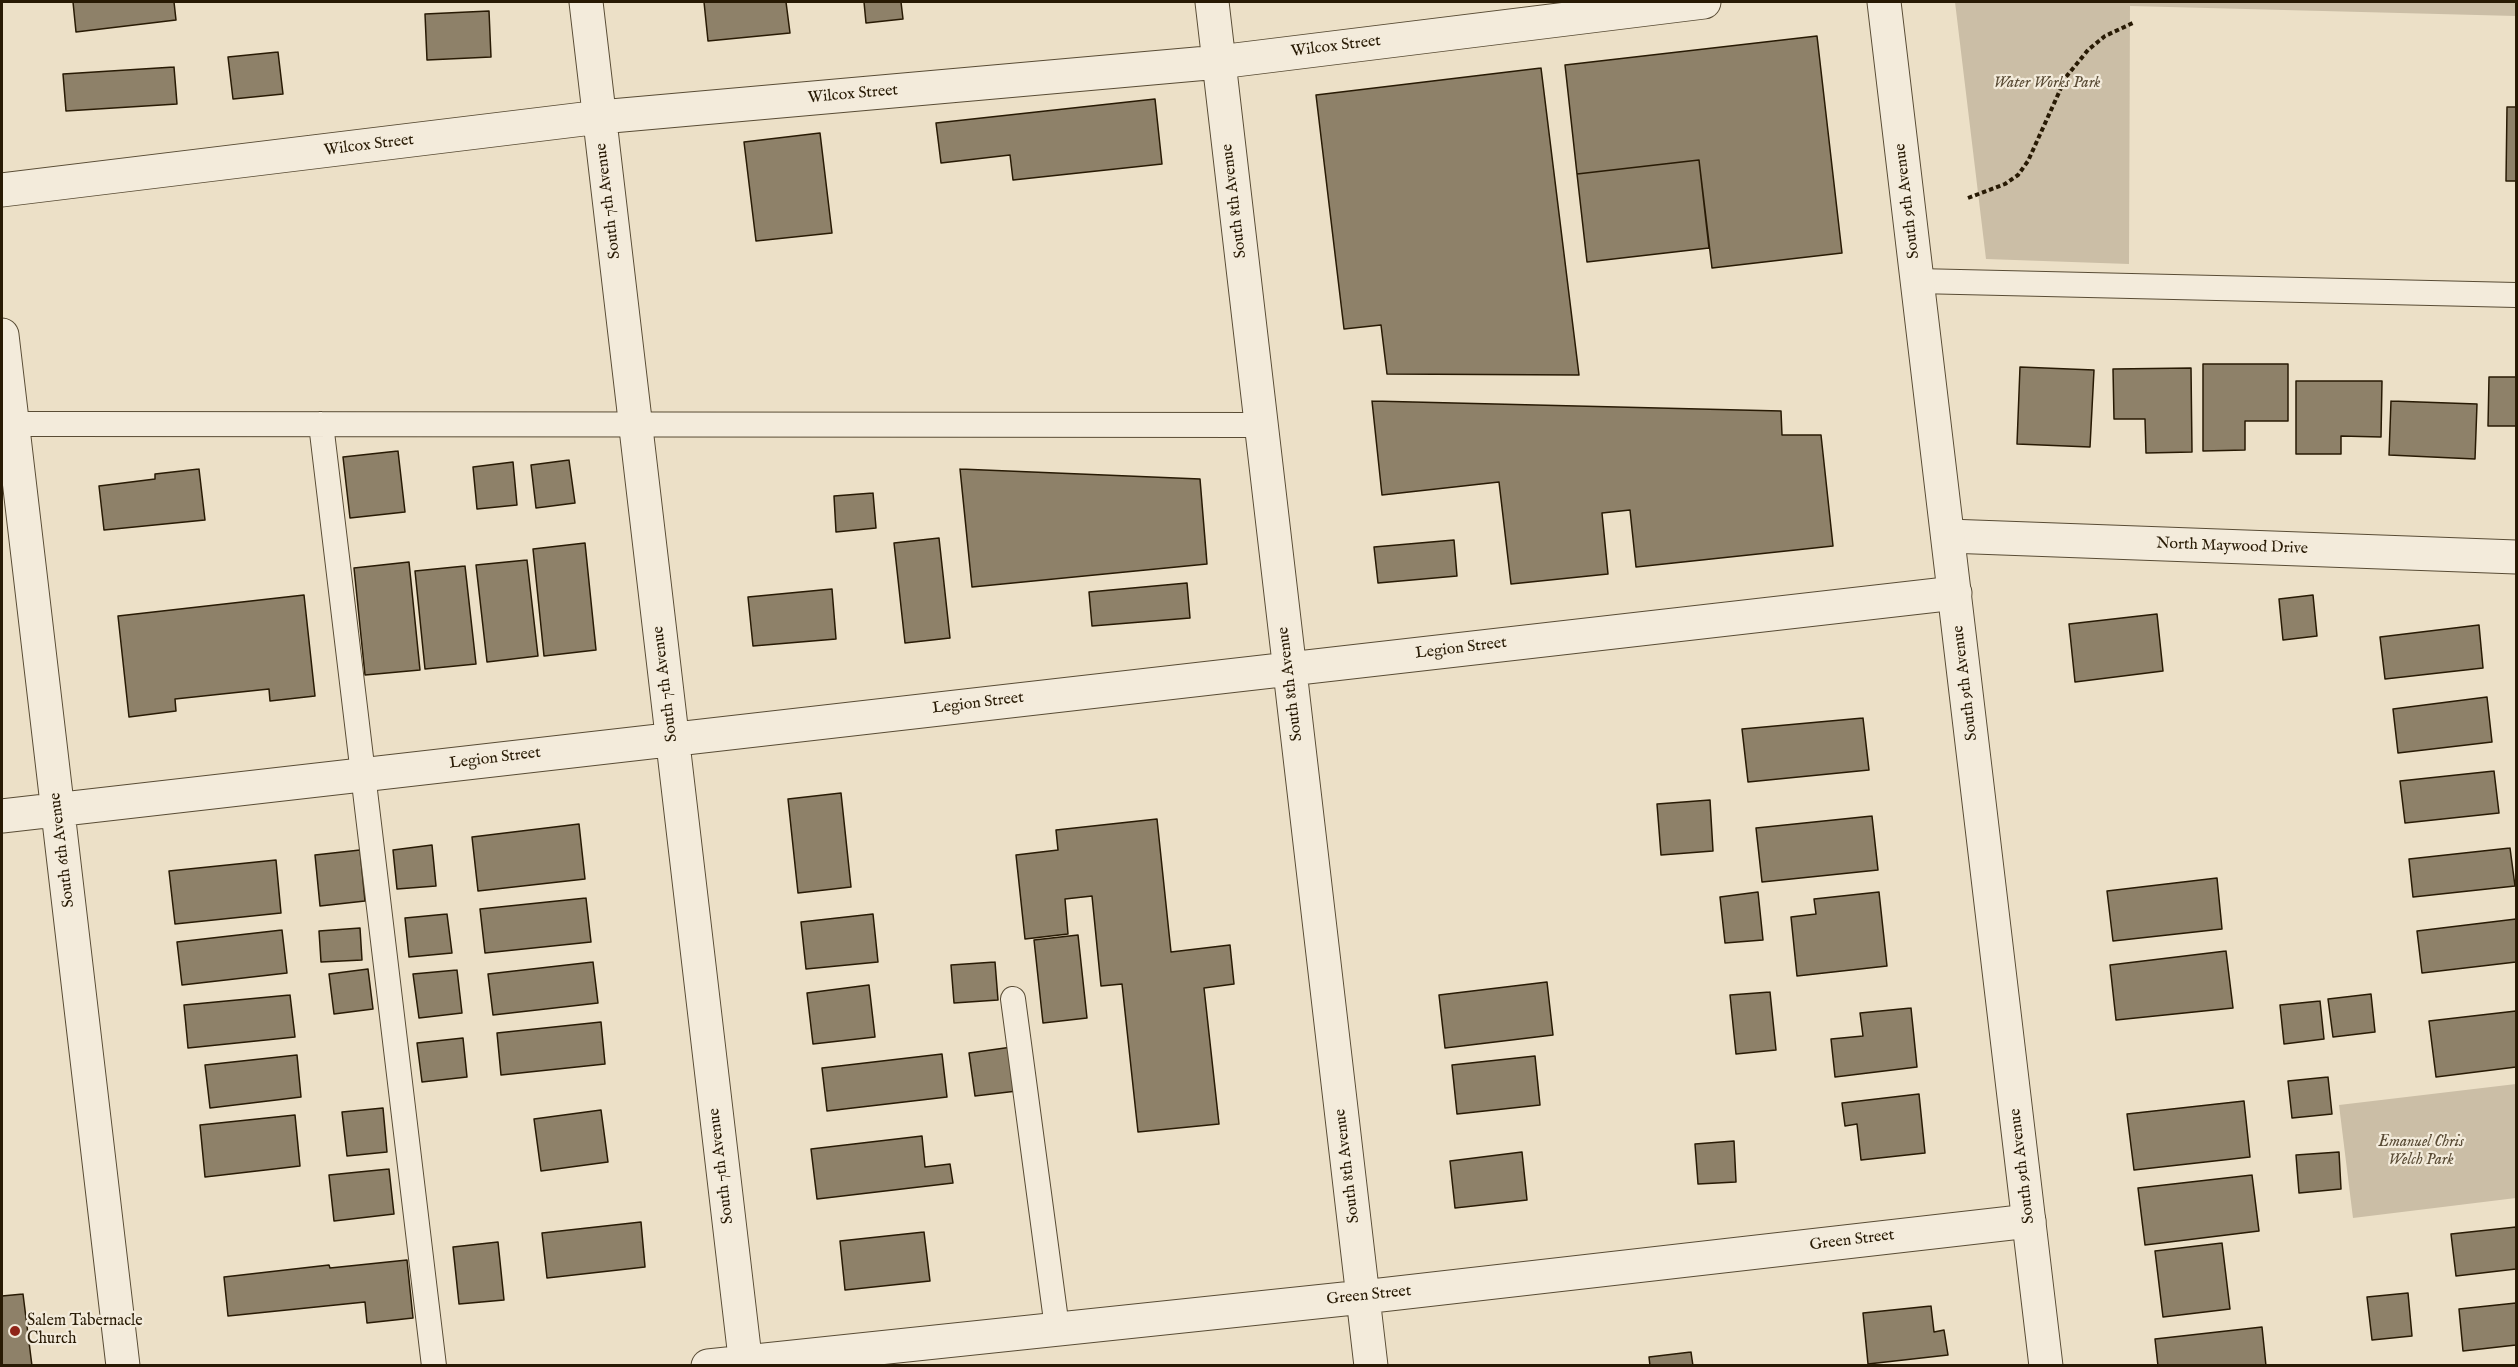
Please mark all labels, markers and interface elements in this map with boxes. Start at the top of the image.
street label: Wilcox Street [1290,32,1382,62]
park label: Water Works Park [1994,74,2100,94]
street label: Wilcox Street [807,82,899,108]
street label: Wilcox Street [323,131,415,161]
street label: South 7th Avenue [592,142,626,260]
street label: South 9th Avenue [1891,142,1925,260]
street label: South 8th Avenue [1218,143,1252,259]
street label: North Maywood Drive [2156,535,2308,559]
street label: South 9th Avenue [1949,624,1983,742]
street label: South 7th Avenue [649,625,683,743]
street label: South 8th Avenue [1274,626,1308,742]
street label: Legion Street [1414,634,1508,664]
street label: Legion Street [931,689,1025,719]
street label: Legion Street [448,744,542,774]
street label: South 6th Avenue [46,791,80,909]
street label: South 7th Avenue [705,1107,739,1225]
street label: South 9th Avenue [2006,1107,2040,1225]
street label: South 8th Avenue [1331,1108,1365,1224]
park label: Emanuel Chris Welch Park [2378,1133,2464,1171]
street label: Green Street [1809,1226,1895,1256]
street label: Green Street [1326,1282,1412,1310]
place label: Salem Tabernacle Church [27,1312,143,1350]
marker: Salem Tabernacle Church [8,1324,22,1338]

